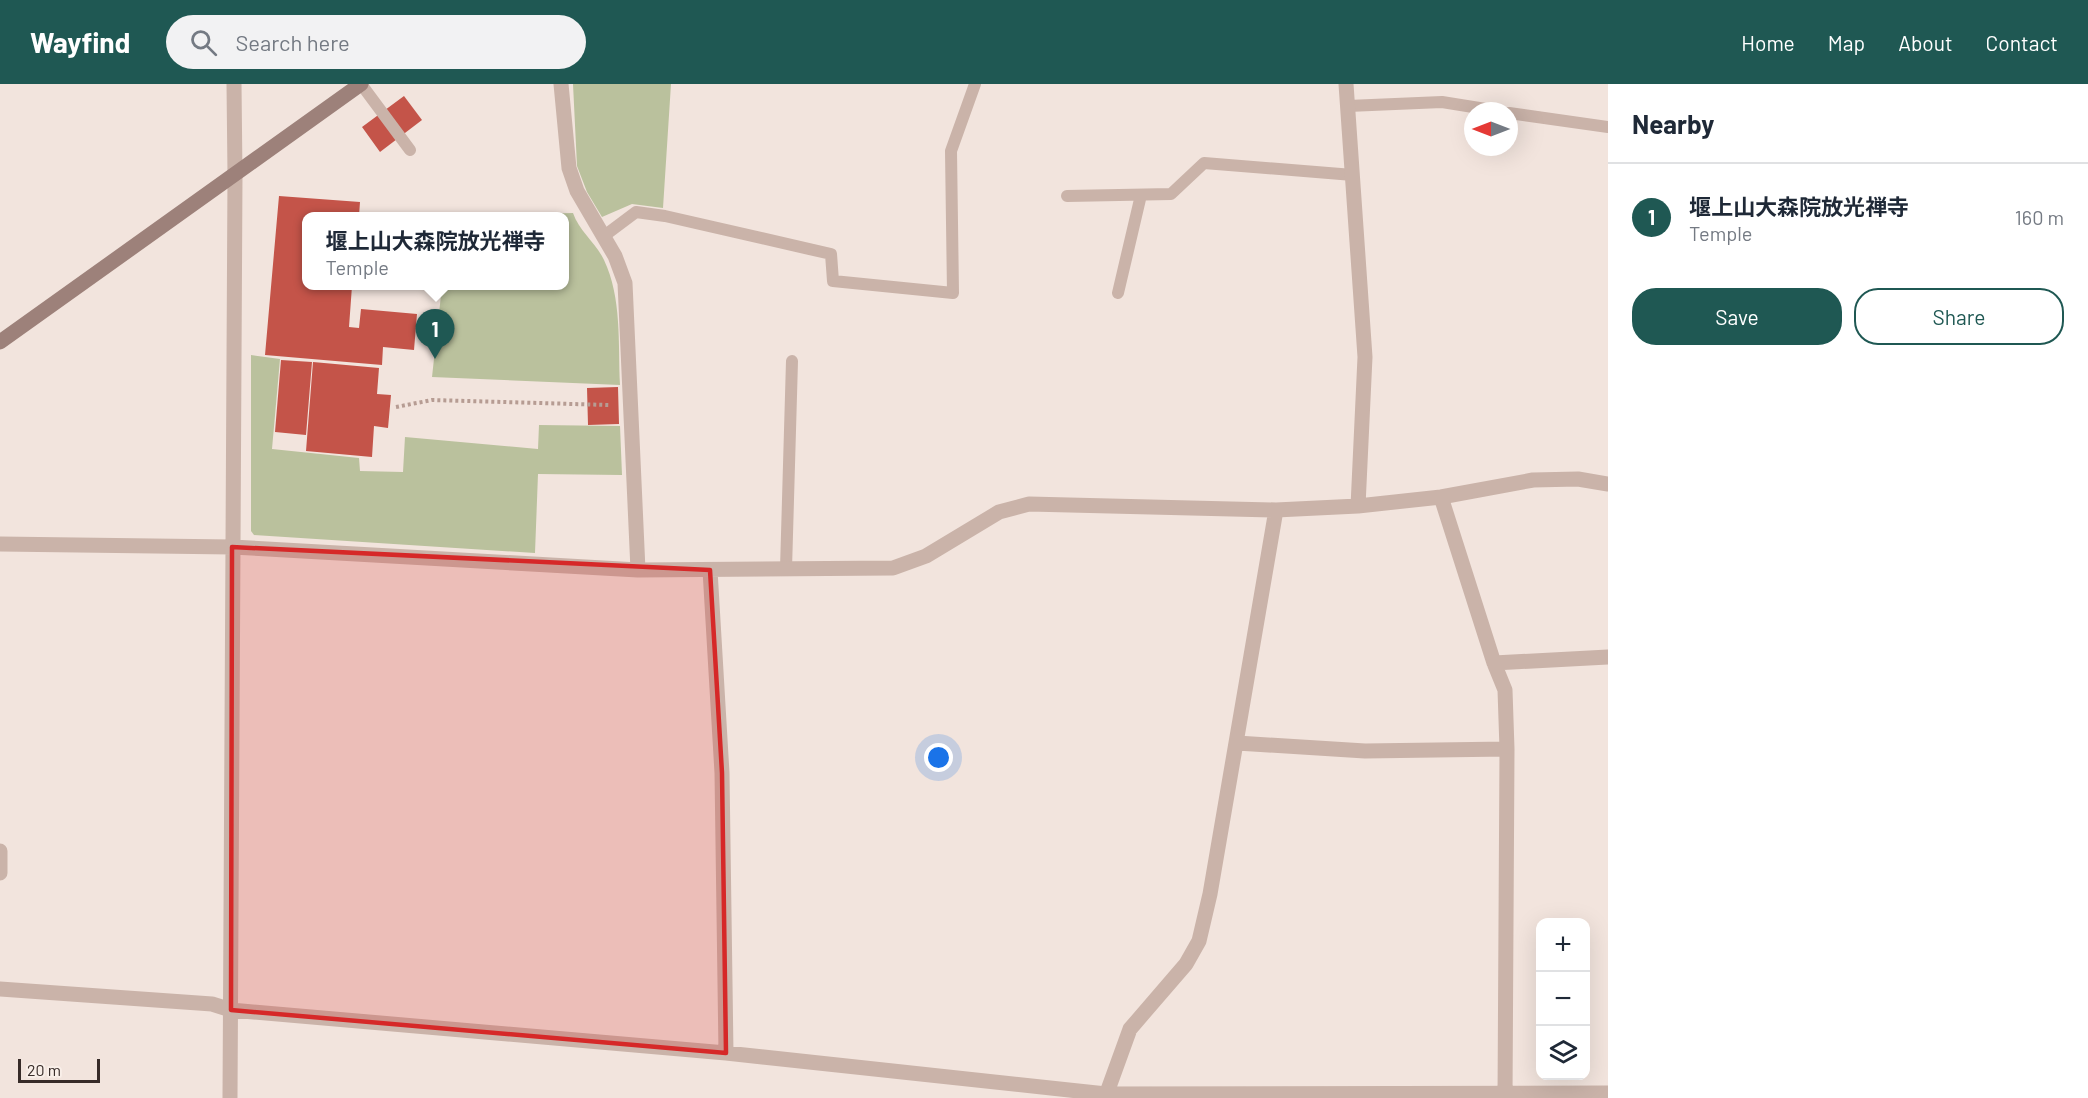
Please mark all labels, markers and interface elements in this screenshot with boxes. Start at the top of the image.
search box [166,15,586,69]
text: Wayfind [30,25,130,59]
icon: search [187,26,220,59]
text: Search here [235,29,350,55]
text: Home [1741,30,1795,55]
text: Map [1828,30,1865,55]
text: About [1898,30,1953,55]
text: Contact [1986,30,2058,55]
north arrow [1464,102,1518,156]
text: Nearby [1632,108,1714,139]
text: 堰上山大森院放光禅寺 [1689,193,1909,219]
text: 1 [1648,205,1655,229]
text: 160 m [2015,205,2064,229]
popup [302,212,569,290]
text: Temple [1689,221,1752,245]
text: 堰上山大森院放光禅寺 [325,227,546,253]
text: Temple [325,255,389,279]
button: Save [1632,288,1842,345]
button: Share [1854,288,2064,345]
pin: 1 [416,310,454,359]
your location [924,743,953,772]
map controls [1536,918,1590,1080]
button: + [1536,918,1590,972]
button: − [1536,972,1590,1026]
button: layers [1536,1026,1590,1080]
scale bar [18,1056,100,1084]
text: 20 m [27,1060,61,1079]

